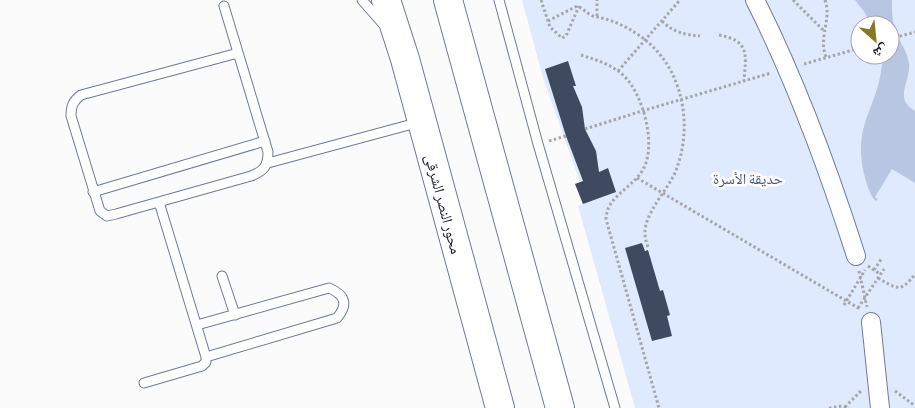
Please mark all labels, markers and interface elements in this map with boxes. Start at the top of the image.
north arrow [850,15,900,65]
text: ش [870,40,891,62]
street label: محور النصر الشرقى [420,152,465,256]
park label: حديقة الأسرة [713,170,784,189]

